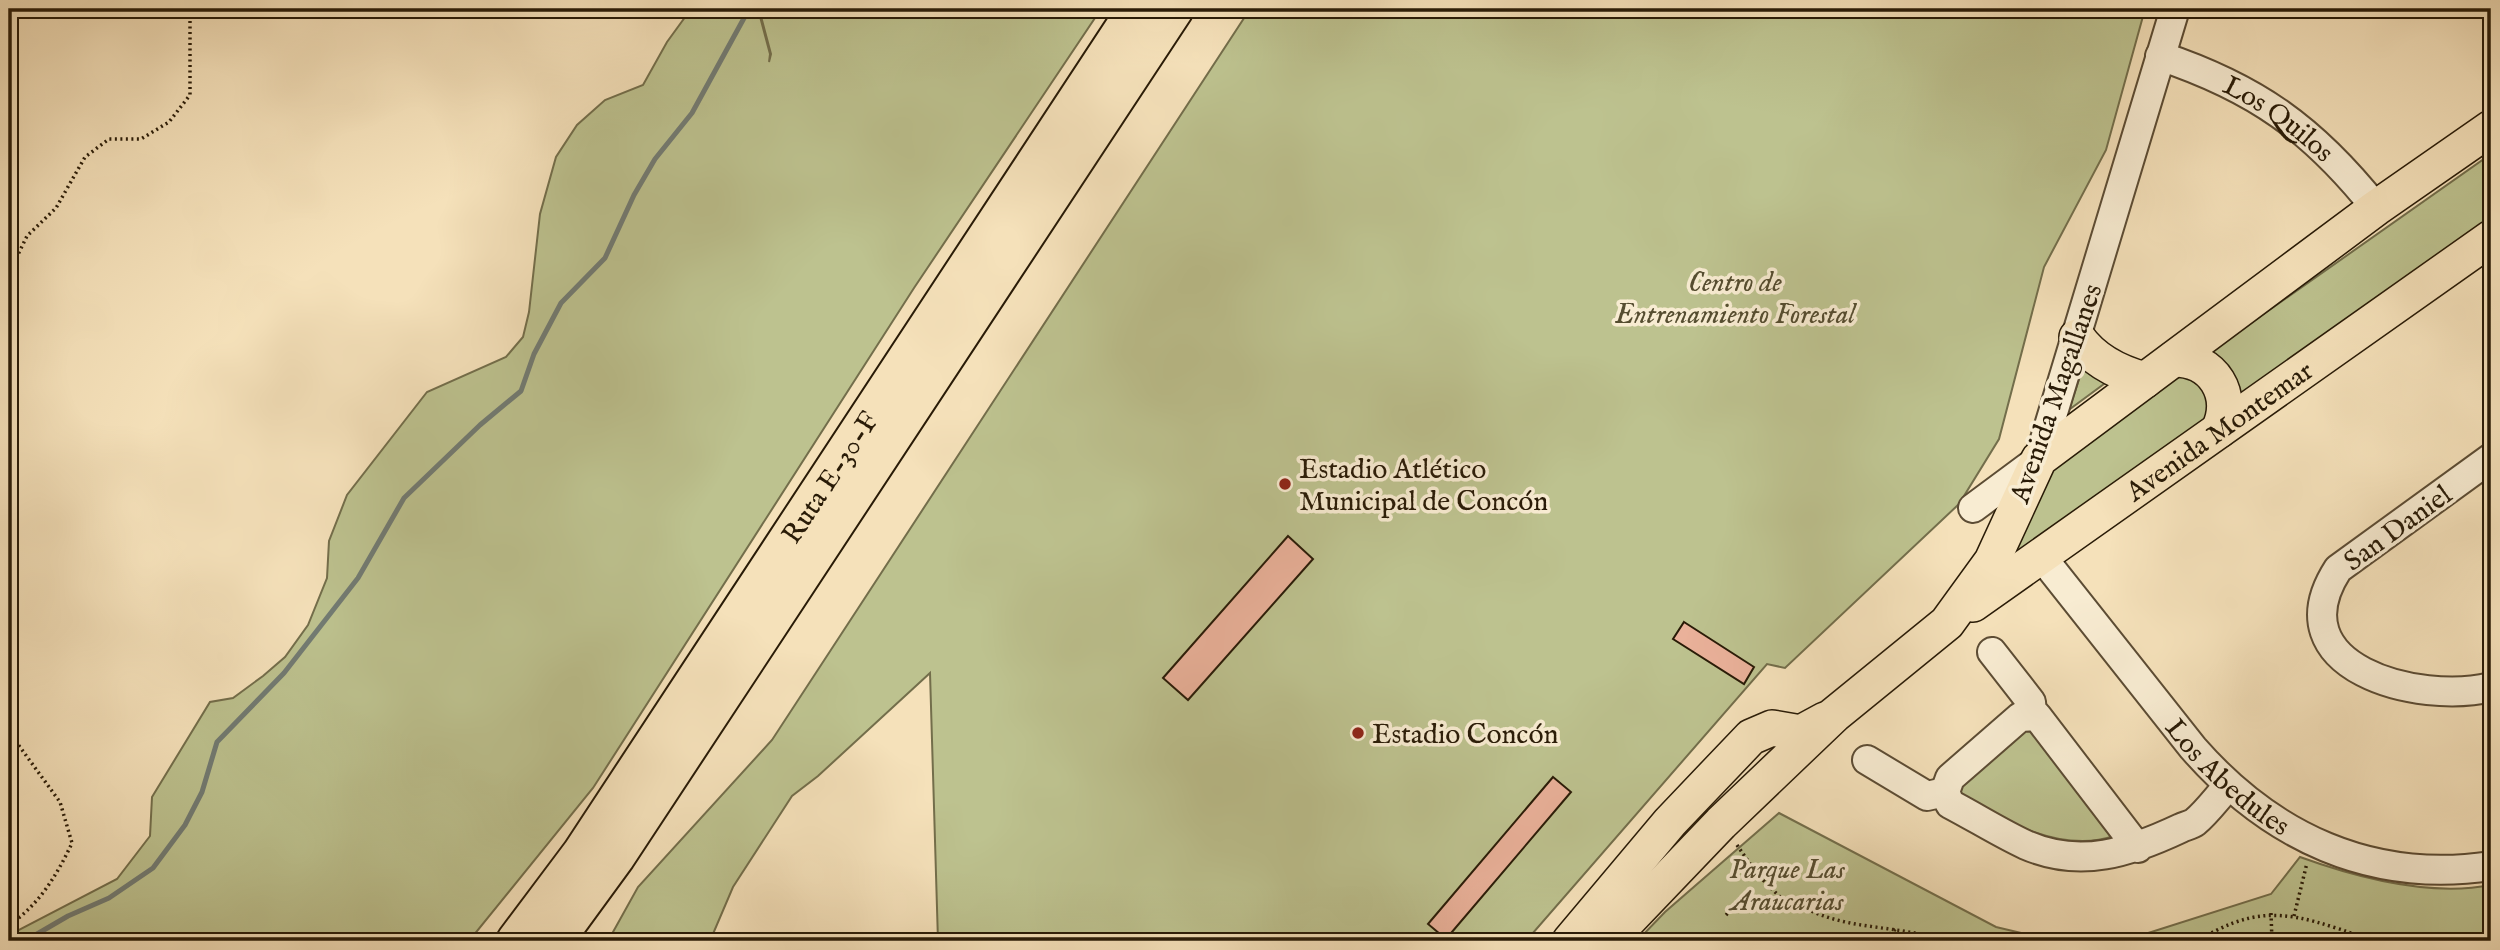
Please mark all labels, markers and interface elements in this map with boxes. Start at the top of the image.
street label: Los Quilos [2217,69,2340,171]
park label: Centro de Entrenamiento Forestal [1614,266,1858,333]
street label: Avenida Magallanes [2003,280,2111,509]
street label: Avenida Montemar [2119,354,2321,511]
street label: Ruta E-30-F [775,405,888,551]
place label: Estadio Atlético Municipal de Concón [1299,453,1548,520]
marker: Estadio Atlético Municipal de Concón [1277,476,1293,492]
street label: San Daniel [2338,478,2460,580]
street label: Los Abedules [2156,712,2295,845]
place label: Estadio Concón [1372,718,1558,753]
marker: Estadio Concón [1350,725,1366,741]
park label: Parque Las Araucarias [1728,853,1846,920]

